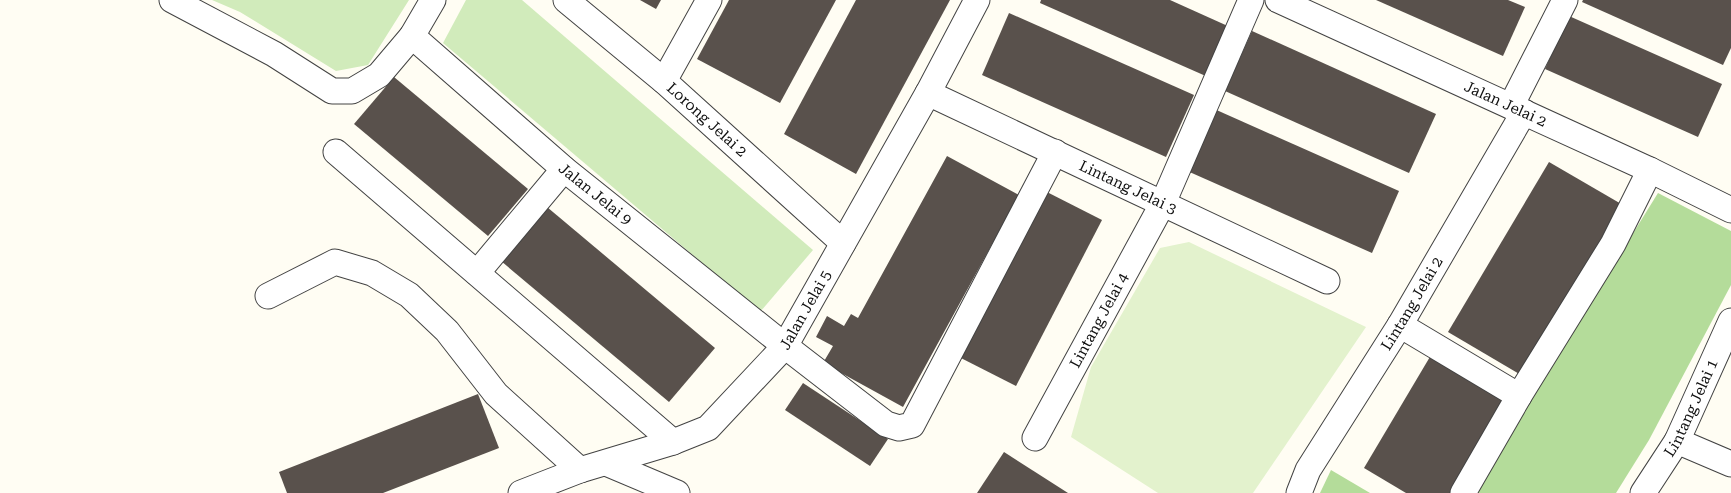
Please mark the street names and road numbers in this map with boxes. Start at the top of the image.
street label: Jalan Jelai 2 [1461,77,1549,131]
street label: Lorong Jelai 2 [663,79,751,161]
street label: Lintang Jelai 3 [1076,157,1180,218]
street label: Jalan Jelai 9 [555,159,635,229]
street label: Lintang Jelai 2 [1377,254,1447,354]
street label: Jalan Jelai 5 [776,267,835,353]
street label: Lintang Jelai 4 [1066,269,1133,371]
street label: Lintang Jelai 1 [1660,356,1722,460]

